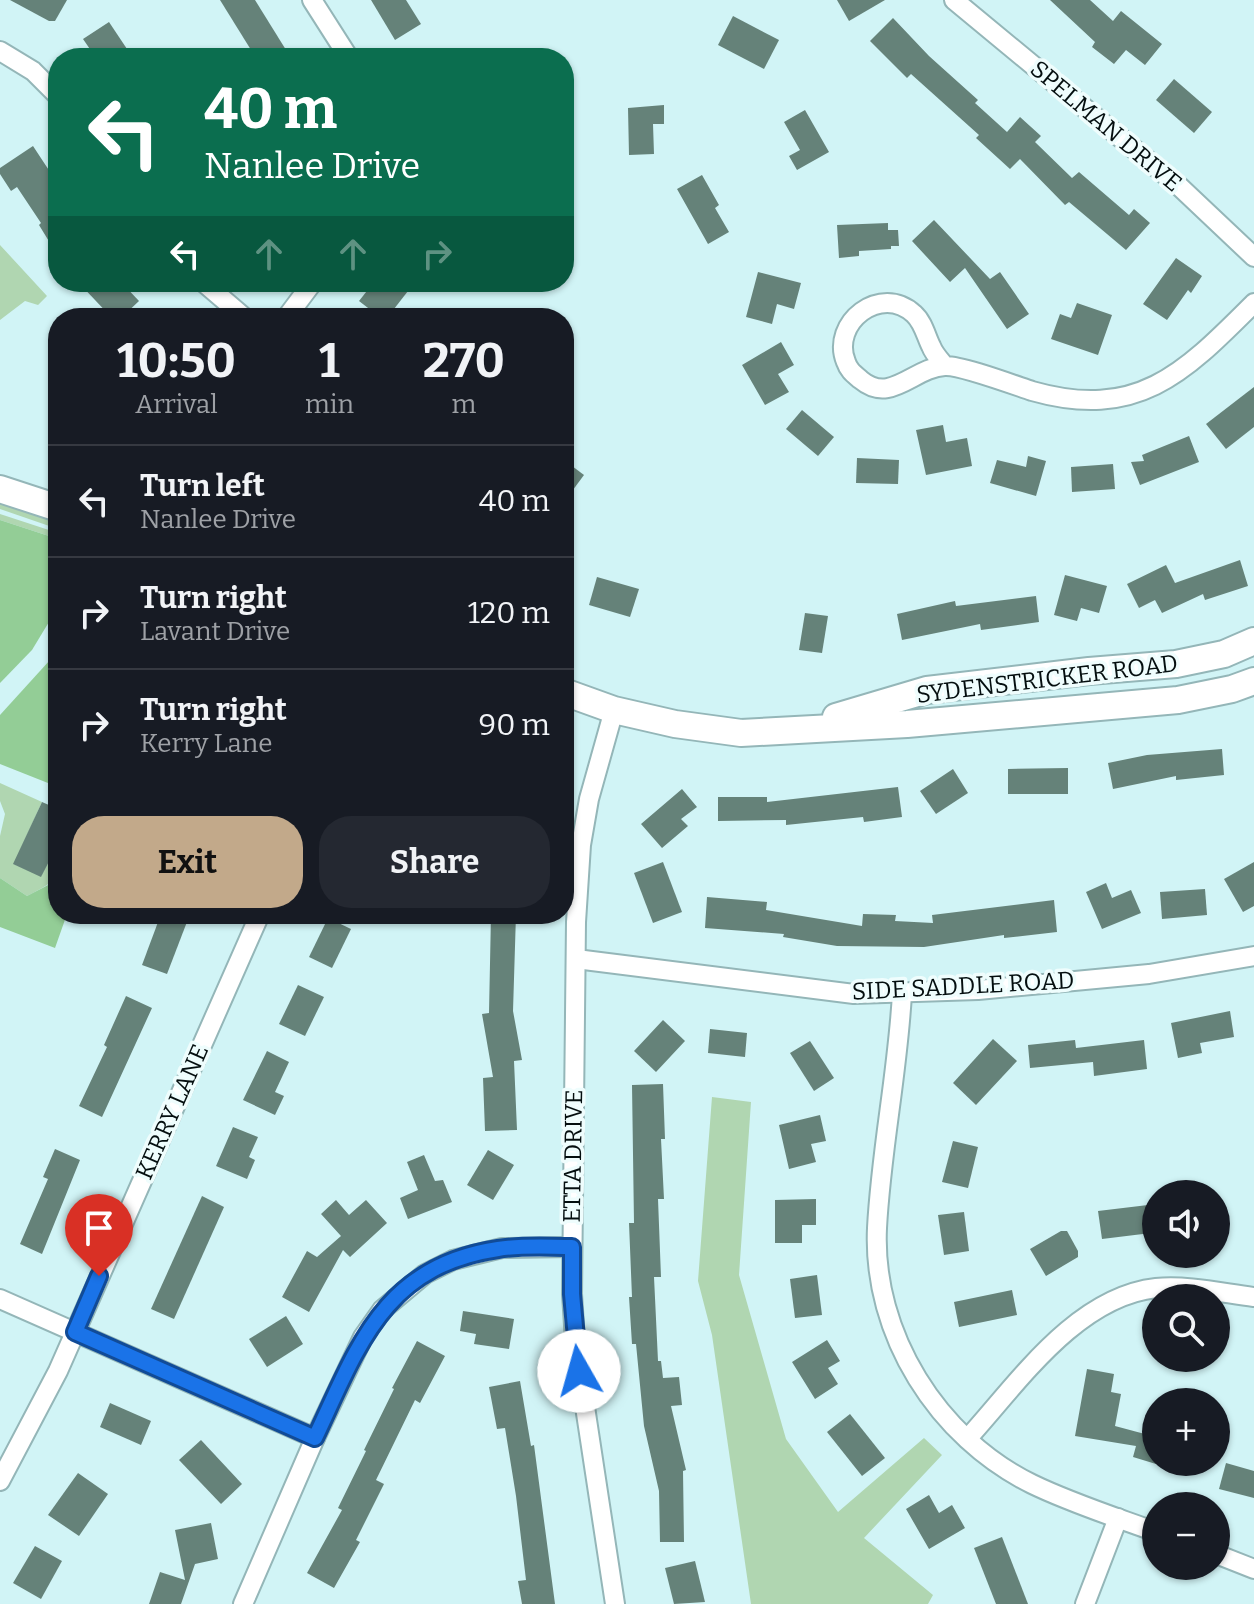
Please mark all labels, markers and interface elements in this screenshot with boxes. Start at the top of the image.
street label: SPELMAN DRIVE [1025,55,1187,197]
text: 40 m [204,76,337,143]
icon: left [72,80,176,184]
text: Nanlee Drive [204,144,420,188]
icon: left [163,232,207,276]
icon: ahead [247,232,291,276]
icon: ahead [331,232,375,276]
icon: right [415,232,459,276]
text: 10:50 [117,332,236,390]
text: 1 [319,332,340,390]
text: 270 [423,332,505,390]
text: Arrival [135,389,218,420]
text: min [305,389,354,420]
text: m [452,389,476,420]
text: Turn left [140,468,265,504]
icon: left [72,479,116,523]
text: 40 m [479,483,550,519]
text: Nanlee Drive [140,504,296,535]
text: Turn right [140,580,287,616]
icon: right [72,591,116,635]
text: 120 m [468,595,550,631]
text: Lavant Drive [140,616,290,647]
street label: SYDENSTRICKER ROAD [915,649,1179,709]
text: Turn right [140,692,287,728]
icon: right [72,703,116,747]
text: 90 m [479,707,550,743]
text: Kerry Lane [140,728,272,759]
button: Exit [72,816,303,908]
button: Share [319,816,550,908]
street label: SIDE SADDLE ROAD [851,966,1075,1006]
street label: KERRY LANE [130,1040,214,1184]
street label: ETTA DRIVE [558,1089,588,1223]
map controls [1142,1180,1230,1580]
button: sound [1142,1180,1230,1268]
pin [65,1194,133,1276]
icon: arrive [77,1206,121,1250]
button: search [1142,1284,1230,1372]
position arrow [537,1329,621,1413]
button: + [1142,1388,1230,1476]
button: − [1142,1492,1230,1580]

